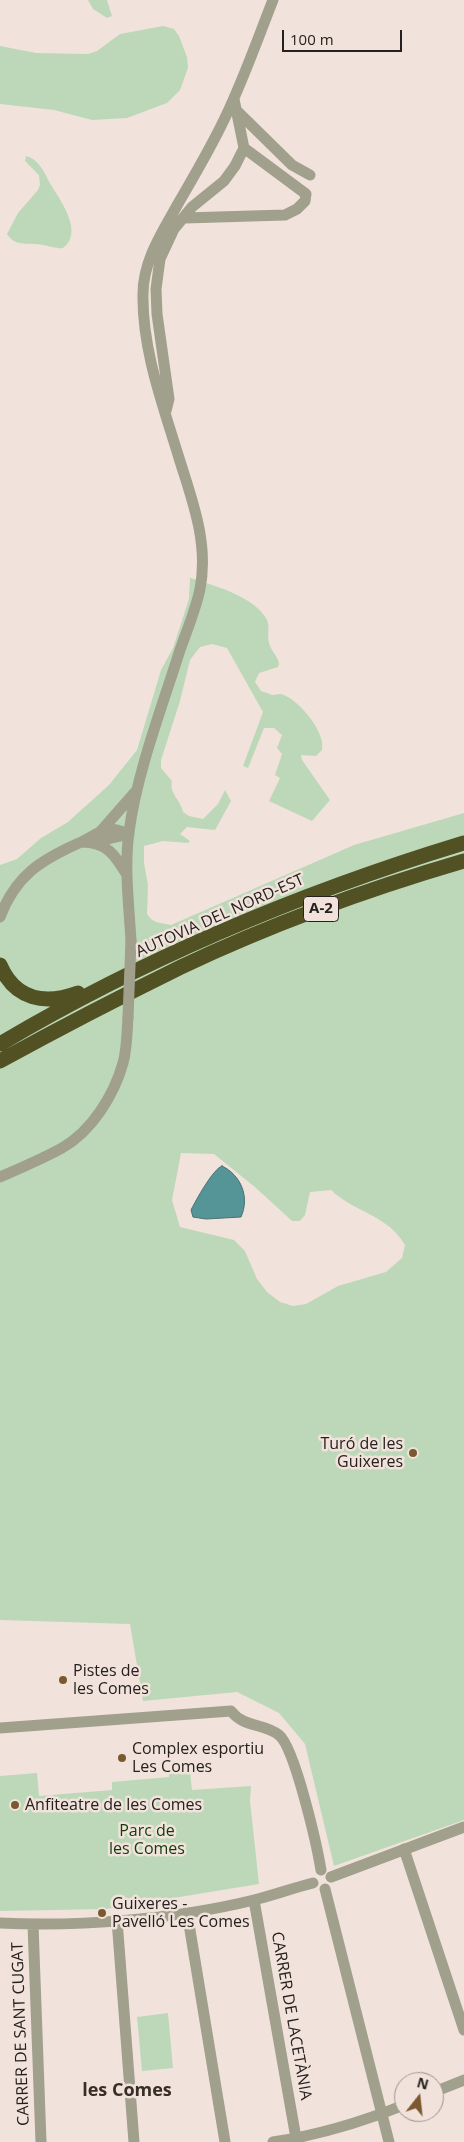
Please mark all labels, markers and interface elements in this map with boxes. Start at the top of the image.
scale bar [284,20,404,52]
text: 100 m [290,29,334,49]
street label: AUTOVIA DEL NORD-EST [133,870,307,962]
road number: A-2 [304,896,338,922]
place label: Turó de les Guixeres [320,1434,403,1472]
marker: Turó de les Guixeres [407,1447,419,1459]
place label: Pistes de les Comes [73,1661,149,1699]
marker: Pistes de les Comes [57,1674,69,1686]
place label: Complex esportiu Les Comes [132,1739,264,1777]
marker: Complex esportiu Les Comes [116,1752,128,1764]
place label: Anfiteatre de les Comes [25,1795,202,1815]
marker: Anfiteatre de les Comes [9,1799,21,1811]
park label: Parc de les Comes [109,1821,185,1859]
place label: Guixeres - Pavelló Les Comes [112,1894,250,1932]
marker: Guixeres - Pavelló Les Comes [96,1907,108,1919]
street label: CARRER DE LACETÀNIA [267,1930,315,2102]
street label: CARRER DE SANT CUGAT [8,1942,34,2126]
north arrow [394,2072,444,2122]
text: N [415,2072,431,2094]
district label: les Comes [82,2080,172,2102]

